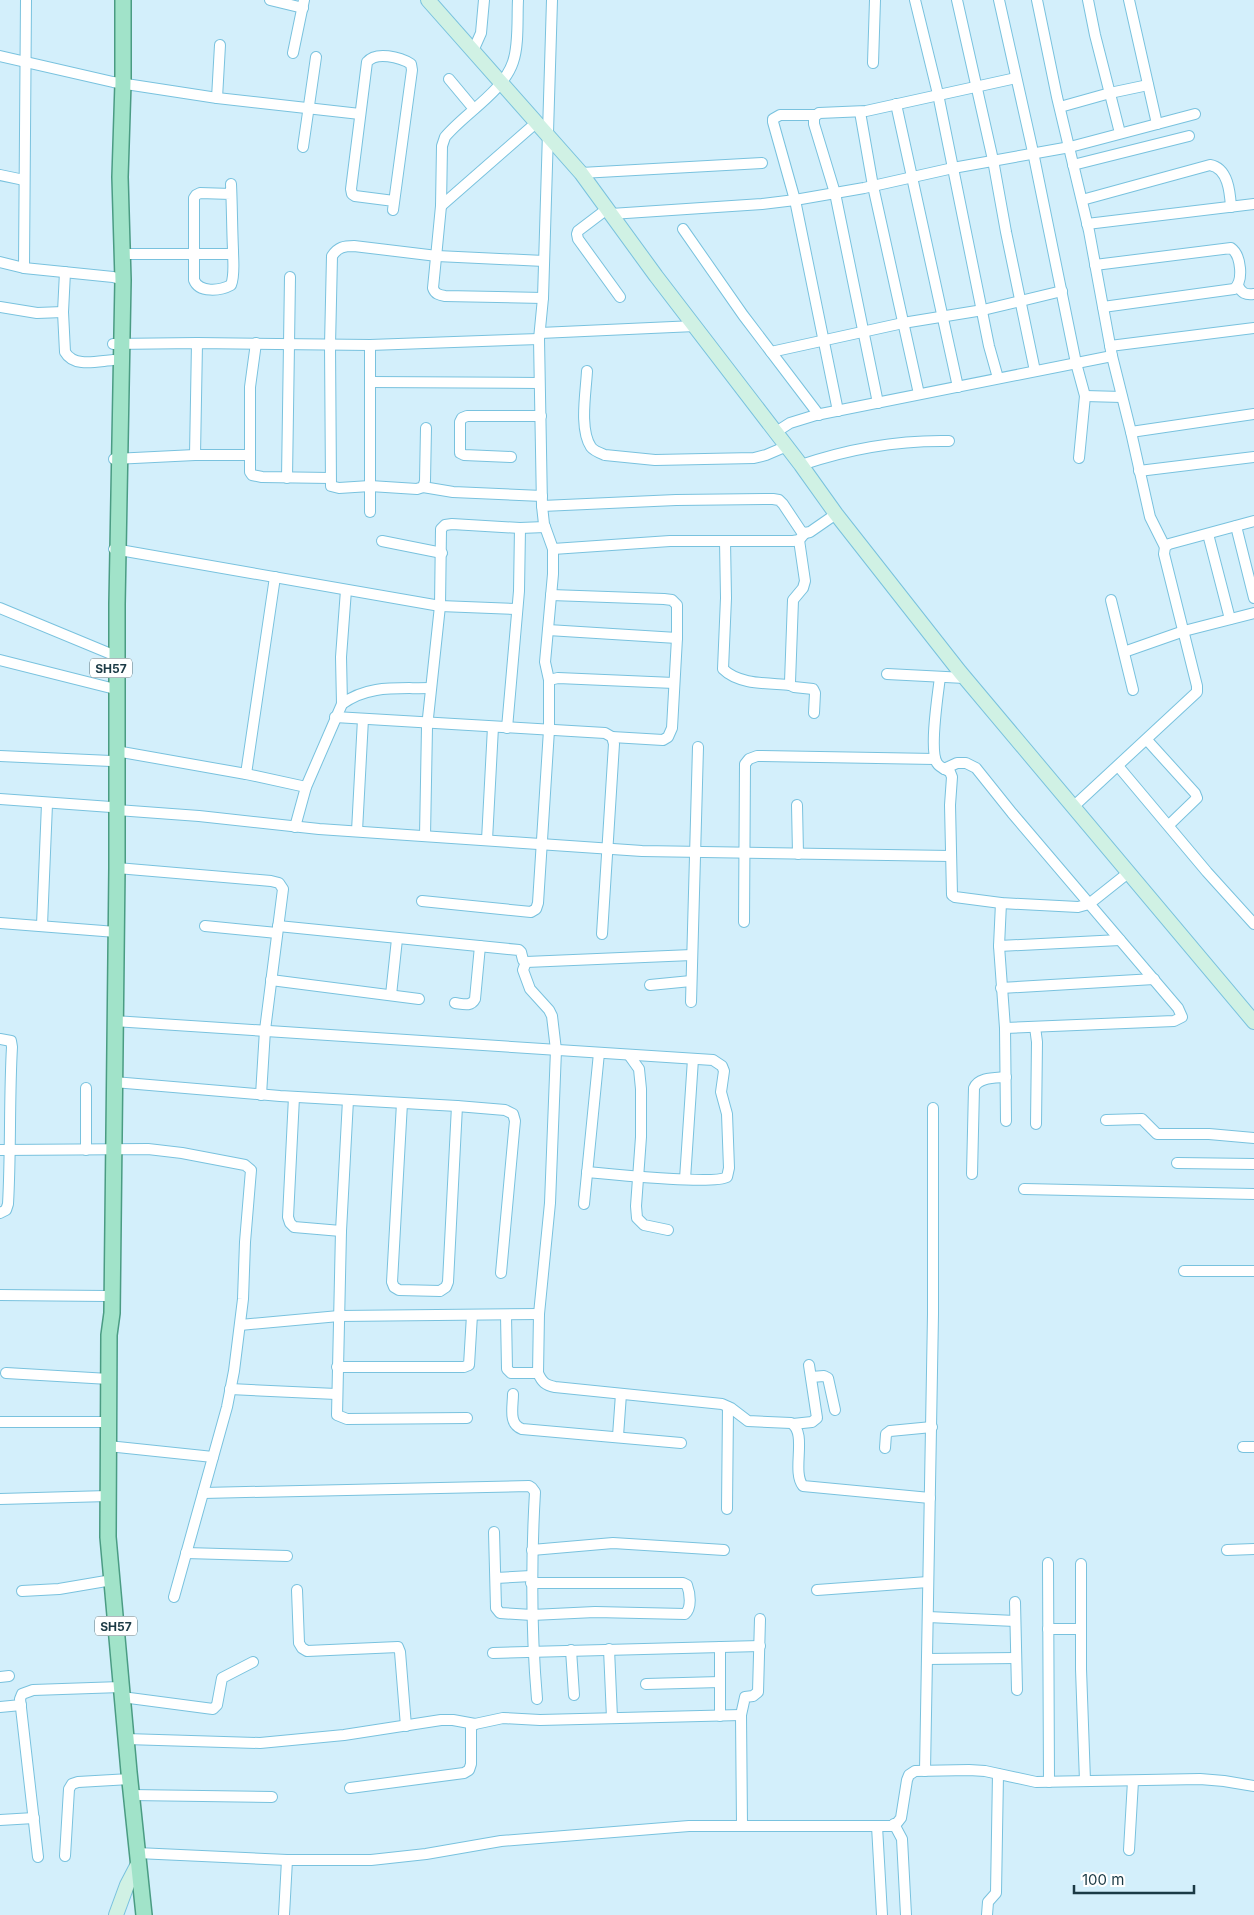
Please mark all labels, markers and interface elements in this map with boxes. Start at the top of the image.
road number: SH57 [90,658,132,678]
road number: SH57 [95,1616,137,1635]
scale bar [1074,1862,1194,1894]
text: 100 m [1082,1870,1124,1889]

